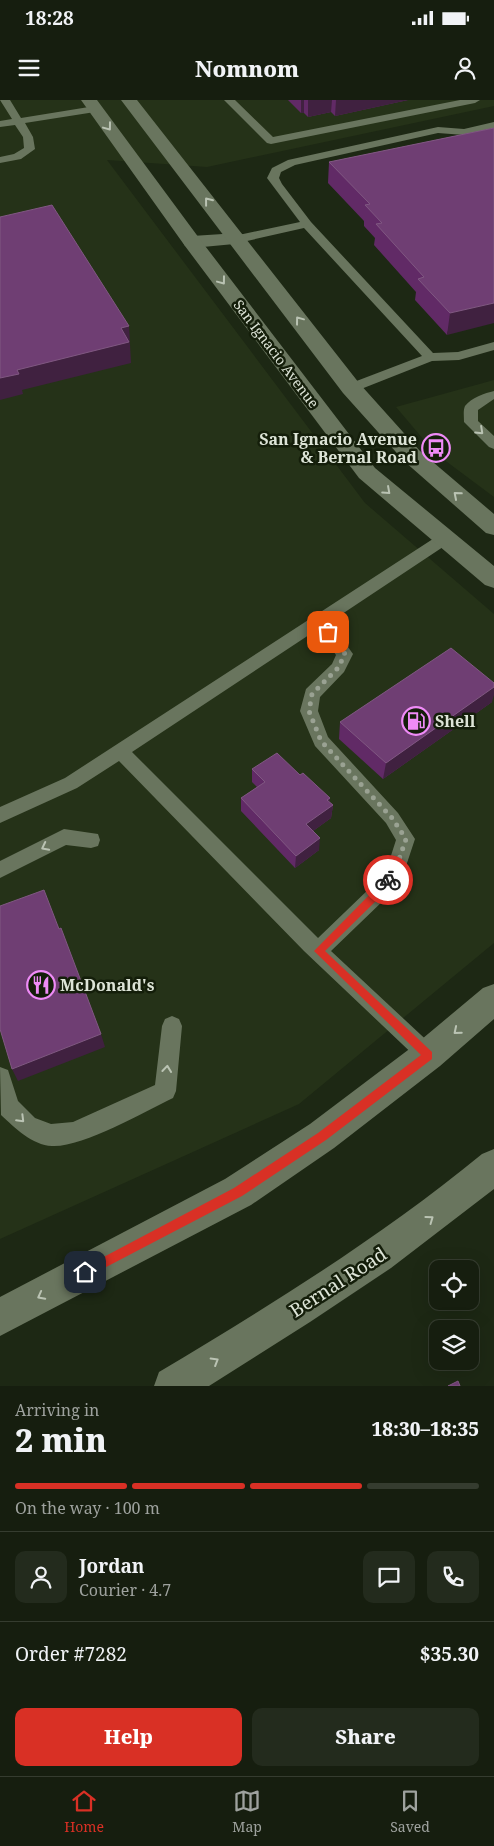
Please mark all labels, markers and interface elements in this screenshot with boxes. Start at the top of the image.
text: 18:28 [25,5,74,31]
text: Nomnom [195,53,299,83]
icon: menu [15,54,43,82]
icon: person [451,54,479,82]
one-way arrow [103,121,111,130]
one-way arrow [205,197,214,207]
one-way arrow [216,275,224,284]
street label: San Ignacio Avenue [229,296,323,412]
one-way arrow [297,317,305,326]
one-way arrow [475,425,484,434]
place label: San Ignacio Avenue & Bernal Road [259,428,418,468]
bus stop icon: San Ignacio Avenue & Bernal Road [421,433,451,463]
one-way arrow [382,485,391,494]
one-way arrow [453,492,462,501]
pin [307,611,349,653]
icon: bag [314,618,342,646]
fuel station icon: Shell [401,706,431,736]
place label: Shell [435,710,476,732]
one-way arrow [41,841,50,851]
courier [363,855,413,905]
icon: bike [374,866,402,894]
restaurant icon: McDonald's [26,970,56,1000]
place label: McDonald's [60,974,155,996]
one-way arrow [454,1026,463,1034]
one-way arrow [161,1065,172,1073]
one-way arrow [15,1113,24,1122]
one-way arrow [424,1216,434,1225]
street label: Bernal Road [284,1241,392,1323]
pin [64,1251,106,1293]
icon: home [71,1258,99,1286]
map controls [429,1260,479,1370]
button: locate [429,1260,479,1310]
one-way arrow [37,1290,46,1300]
button: layers [429,1320,479,1370]
one-way arrow [209,1357,218,1367]
text: Arriving in [15,1399,99,1421]
text: 18:30–18:35 [371,1416,479,1442]
text: 2 min [15,1418,107,1461]
text: On the way · 100 m [15,1497,160,1519]
button: person [15,1551,67,1603]
button: chat [363,1551,415,1603]
button: phone [427,1551,479,1603]
text: Jordan [79,1553,145,1579]
text: Courier · 4.7 [79,1579,171,1601]
text: Order #7282 [15,1641,127,1667]
text: $35.30 [420,1641,479,1667]
button: Help [15,1708,242,1766]
button: Share [252,1708,479,1766]
tab: Home [64,1787,104,1836]
tab: Map [232,1787,262,1836]
tab: Saved [390,1787,430,1836]

